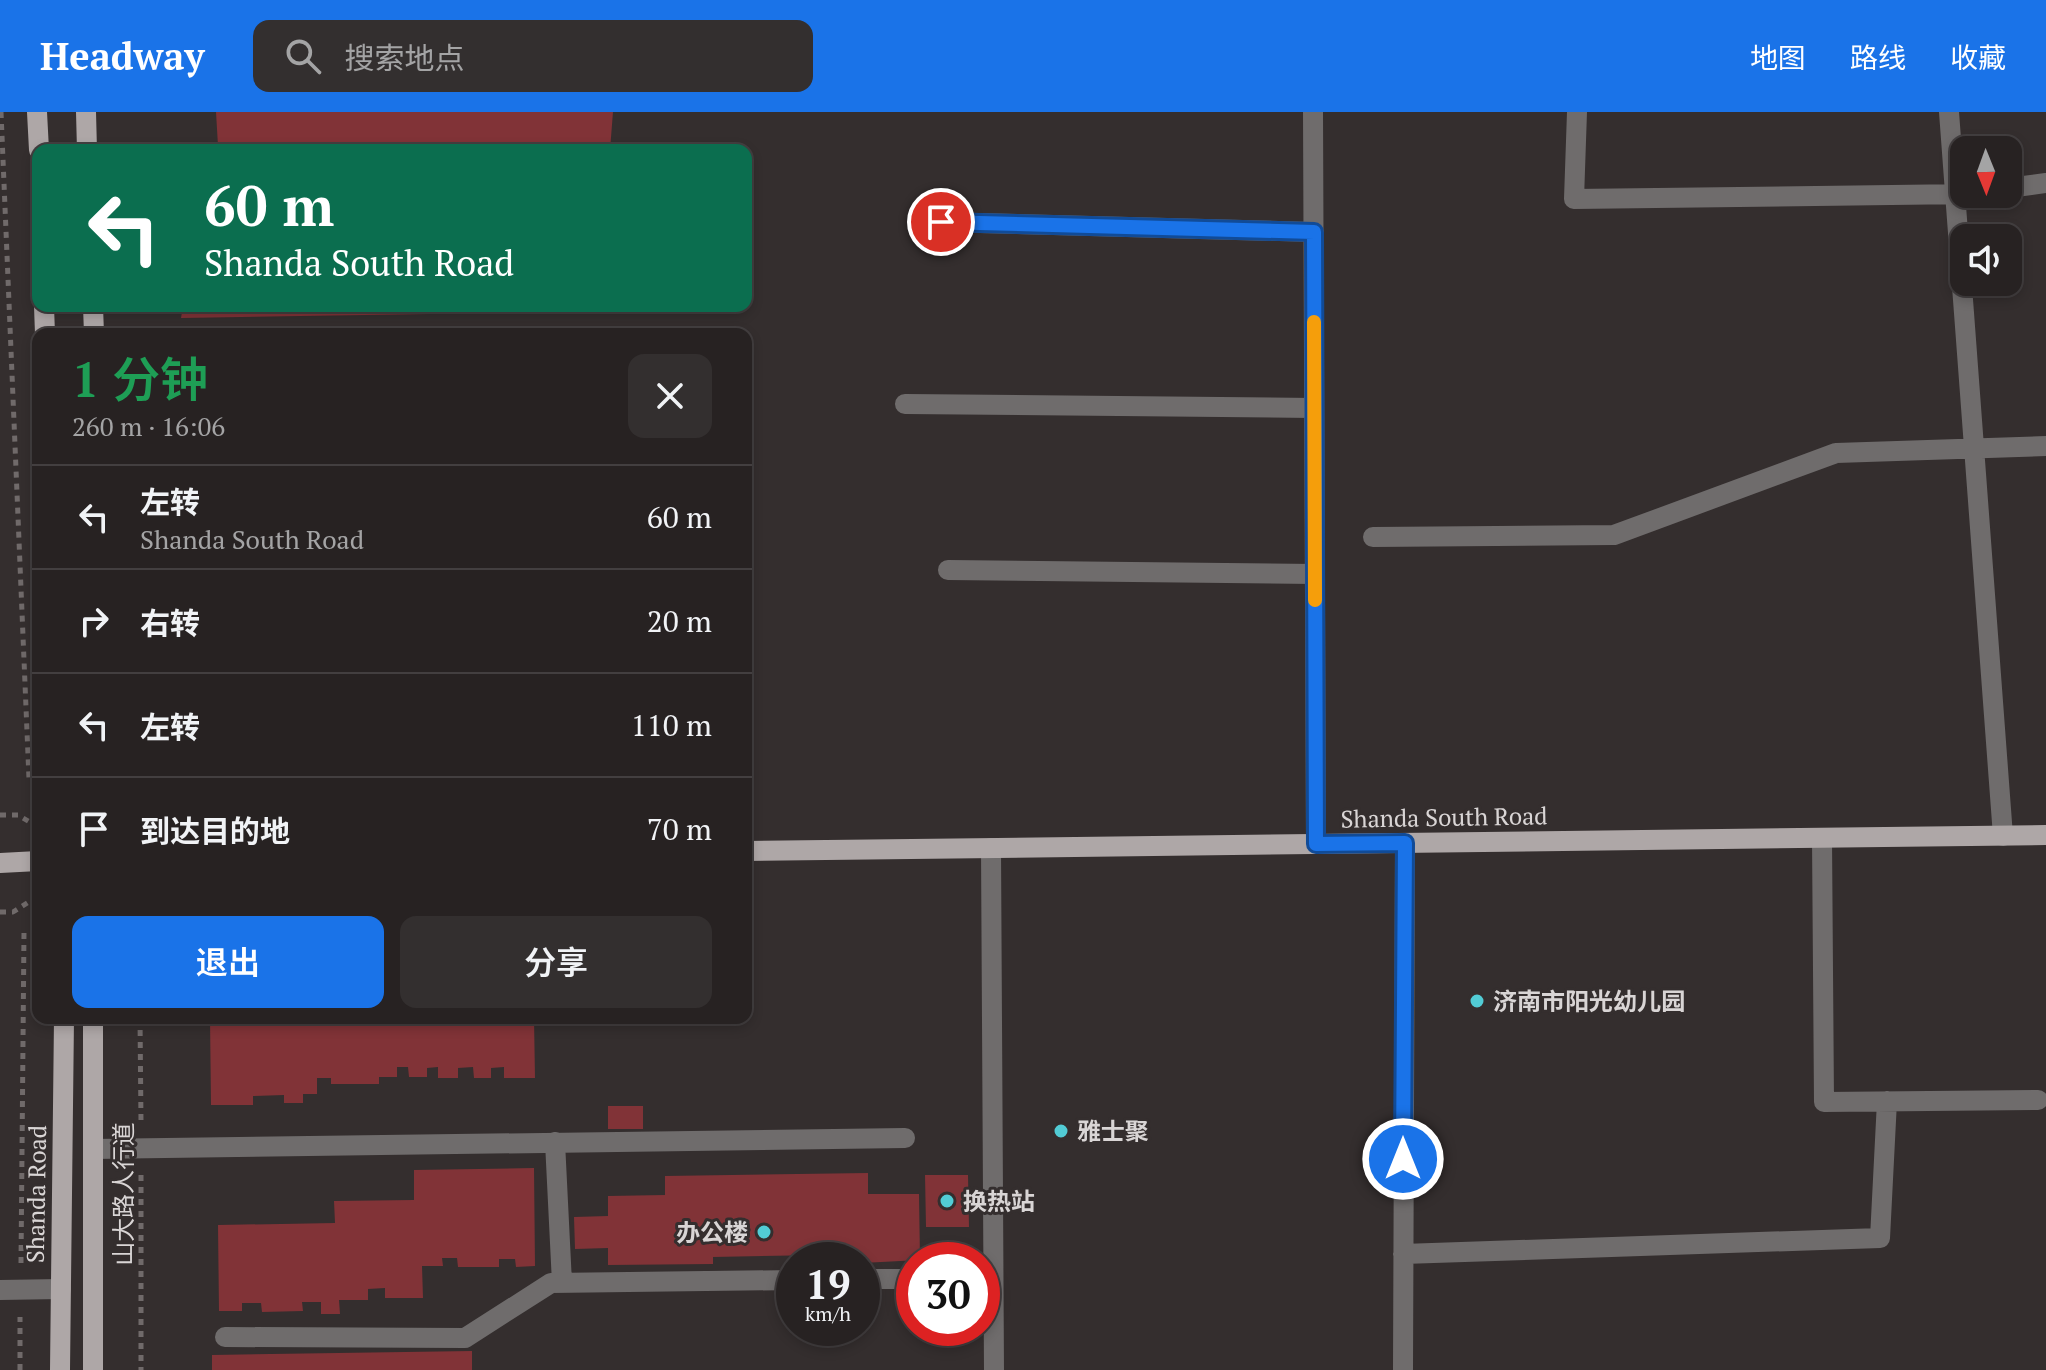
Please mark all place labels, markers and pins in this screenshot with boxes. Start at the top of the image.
pin [907,188,975,256]
place label: 济南市阳光幼儿园 [1493,985,1685,1017]
marker: 济南市阳光幼儿园 [1468,992,1486,1010]
place label: 雅士聚 [1077,1115,1149,1147]
marker: 雅士聚 [1052,1122,1070,1140]
place label: 换热站 [963,1185,1035,1217]
marker: 换热站 [938,1192,956,1210]
place label: 办公楼 [676,1216,748,1248]
marker: 办公楼 [755,1223,773,1241]

